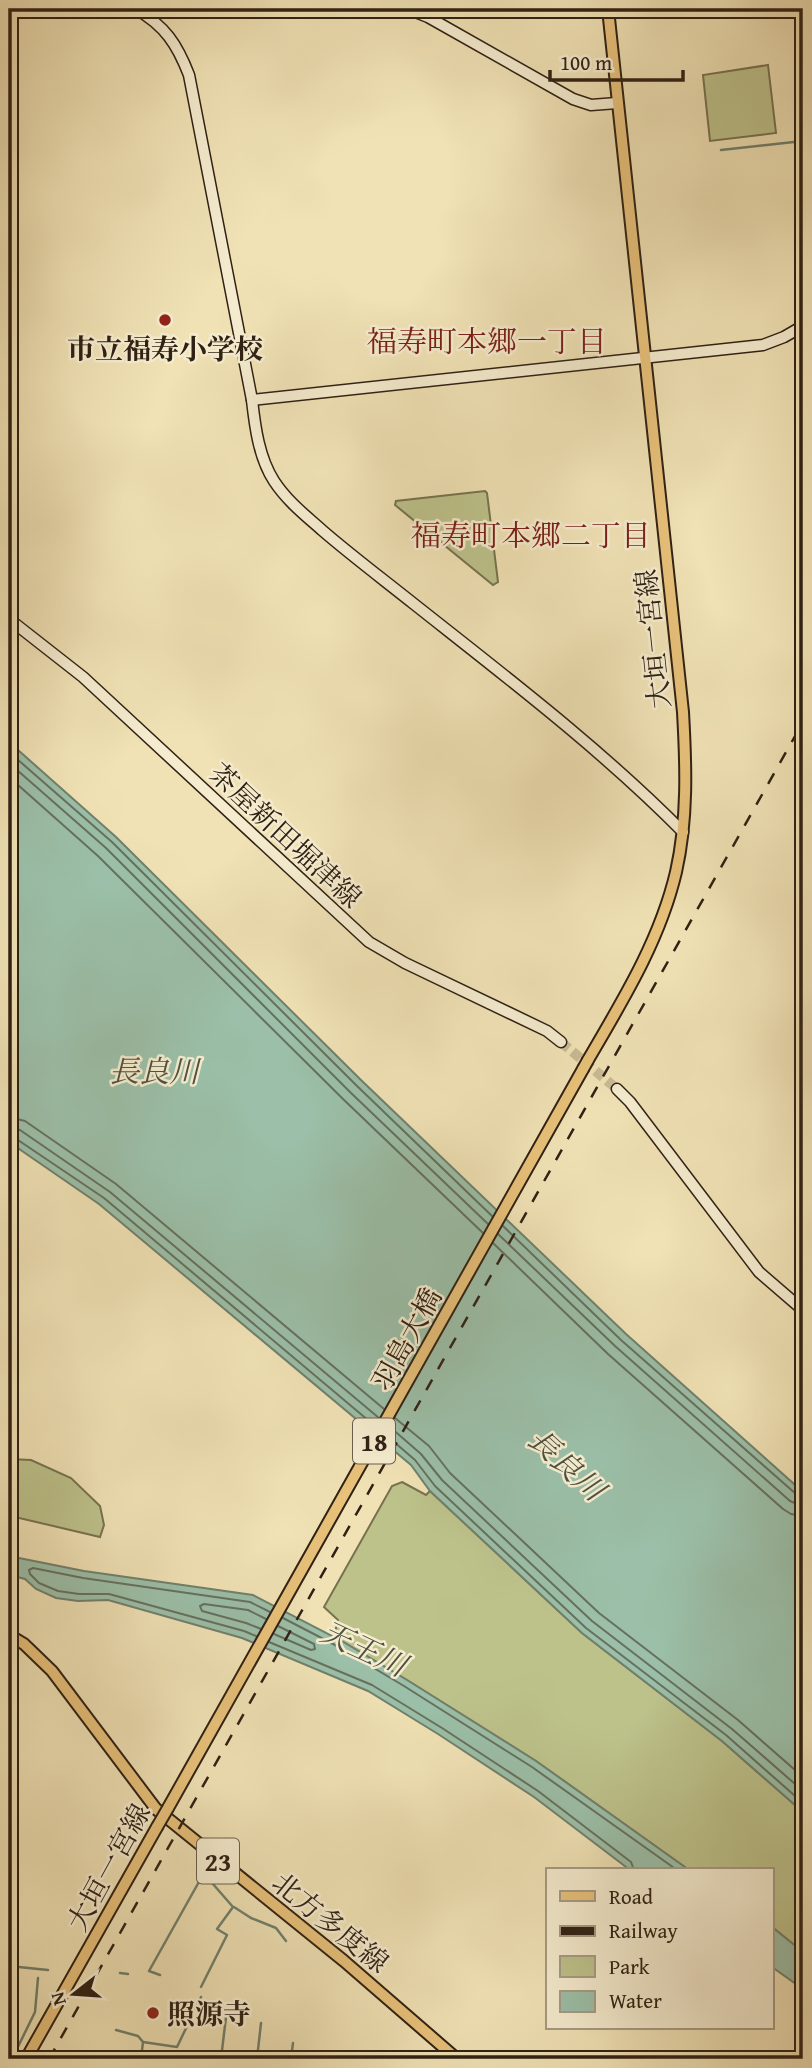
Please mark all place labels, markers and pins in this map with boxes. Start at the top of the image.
marker: 市立福寿小学校 [157,312,173,328]
place label: 市立福寿小学校 [67,328,263,369]
place label: 照源寺 [167,1993,251,2034]
marker: 照源寺 [145,2005,161,2021]

